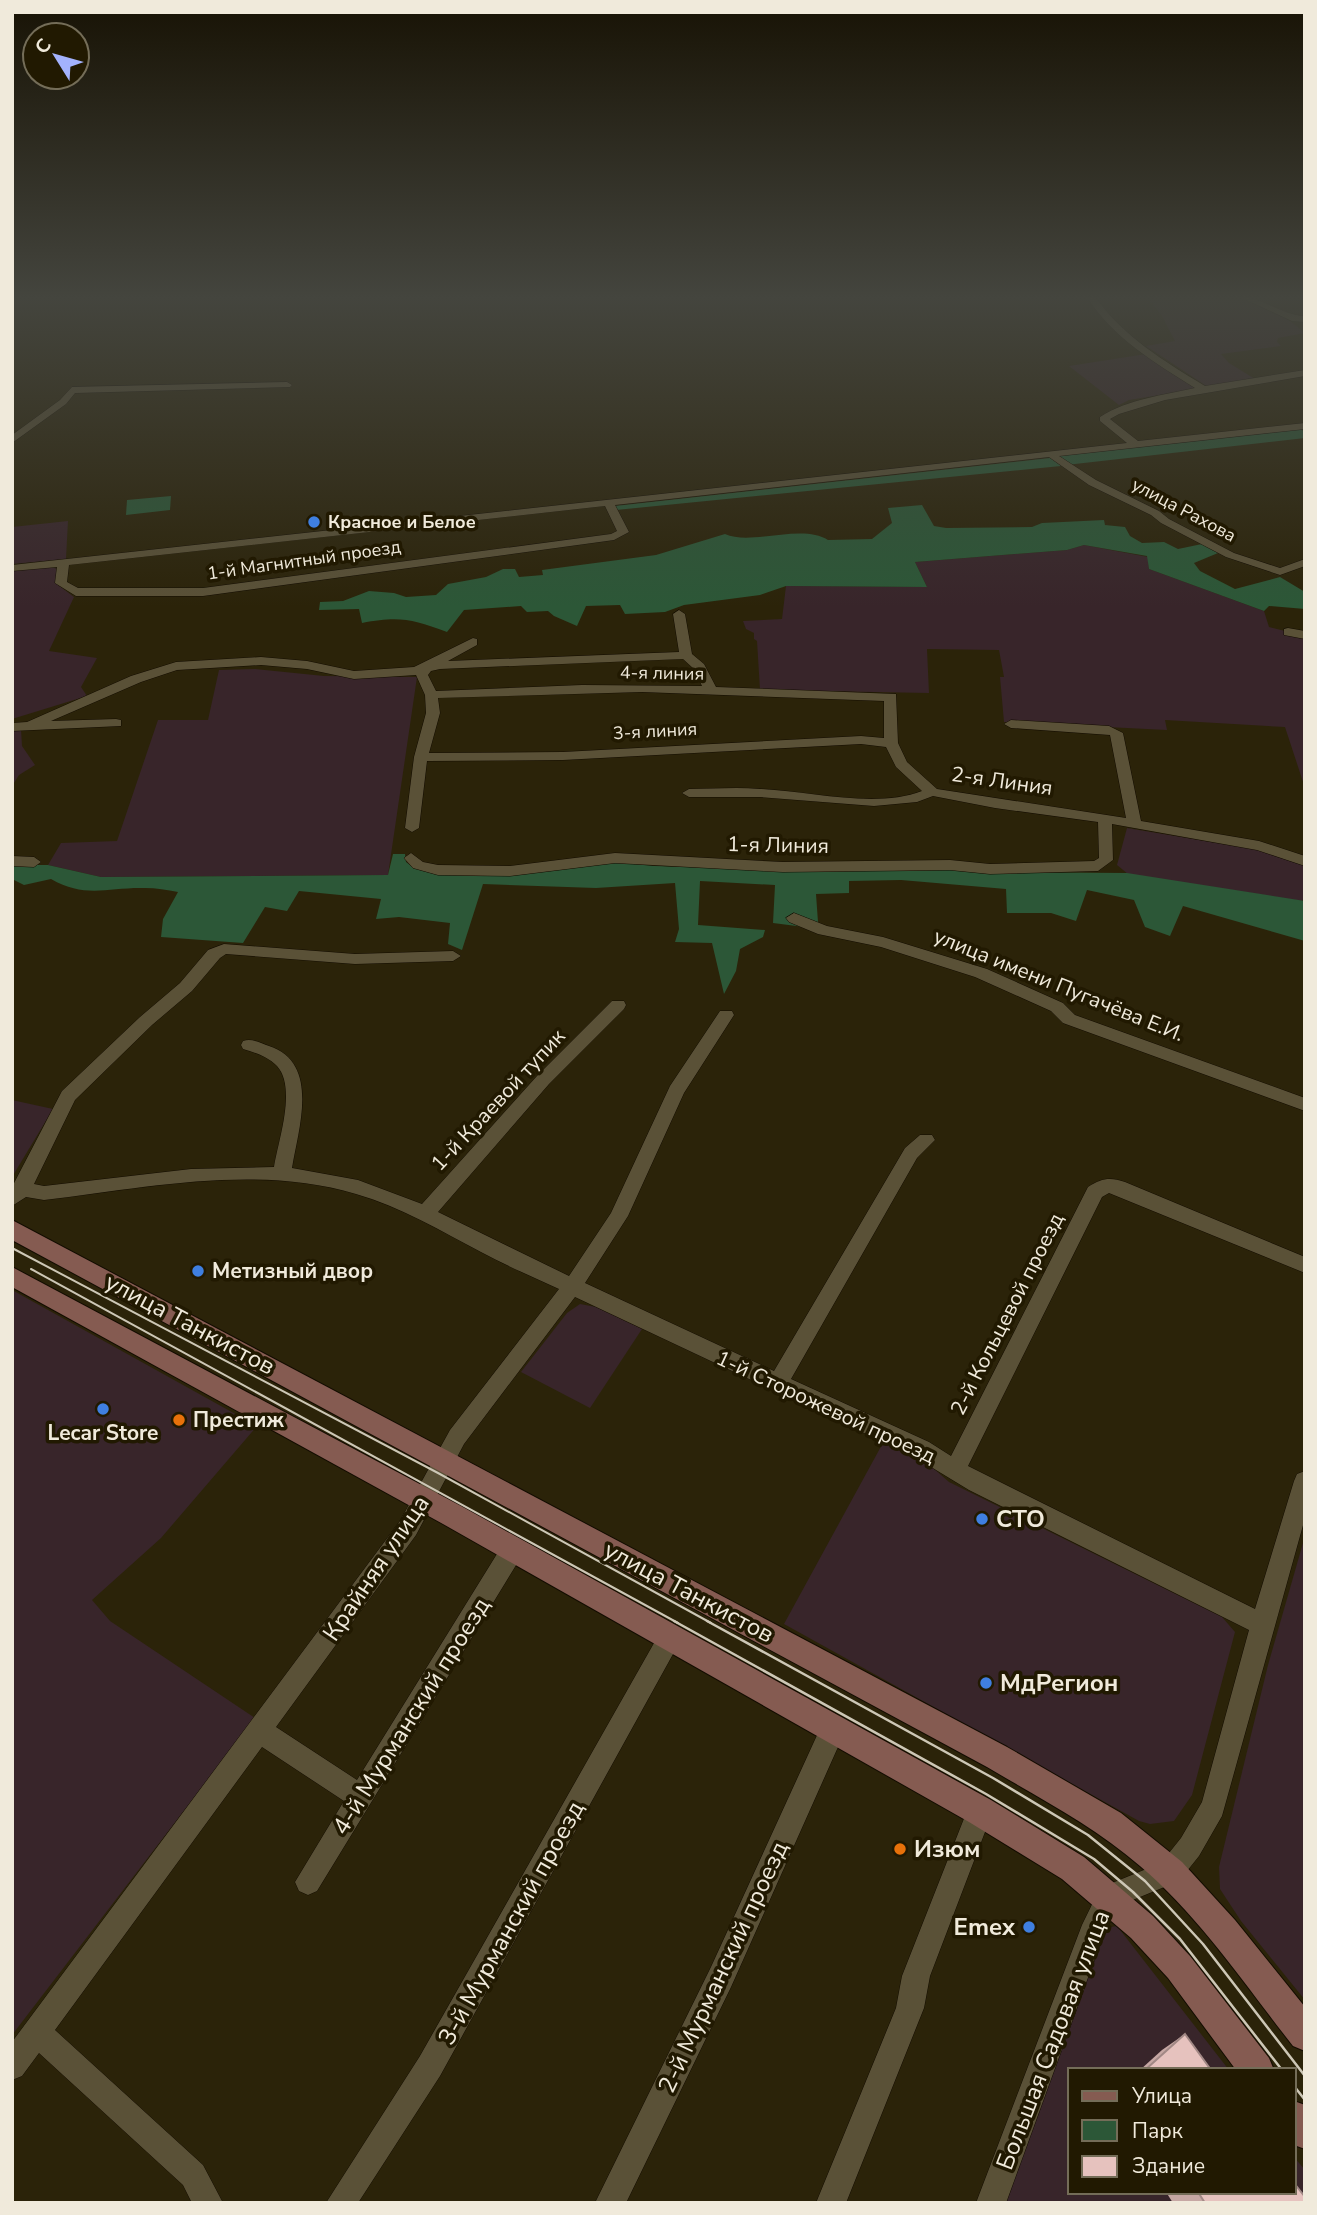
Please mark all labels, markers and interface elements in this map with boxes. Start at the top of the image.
north arrow [21,21,91,91]
text: С [29,33,58,59]
street label: улица Рахова [1128,472,1240,548]
place label: Красное и Белое [328,510,476,534]
marker: Красное и Белое [306,514,322,530]
street label: 1-й Магнитный проезд [206,534,403,585]
street label: 4-я линия [620,660,704,686]
street label: 3-я линия [612,717,698,745]
street label: 2-я Линия [950,760,1054,802]
street label: 1-я Линия [727,830,829,860]
street label: улица имени Пугачёва Е.И. [930,922,1188,1048]
street label: 1-й Краевой тупик [425,1022,572,1177]
street label: 2-й Кольцевой проезд [944,1208,1070,1420]
place label: Метизный двор [212,1257,373,1285]
marker: Метизный двор [190,1263,206,1279]
street label: улица Танкистов [99,1266,281,1382]
street label: 1-й Сторожевой проезд [712,1344,940,1470]
marker: Lecar Store [95,1401,111,1417]
place label: Престиж [193,1406,284,1434]
marker: Престиж [171,1412,187,1428]
place label: Lecar Store [48,1419,158,1447]
street label: Крайняя улица [315,1489,437,1647]
place label: СТО [996,1503,1045,1535]
marker: СТО [974,1511,990,1527]
street label: улица Танкистов [598,1534,780,1650]
street label: 4-й Мурманский проезд [325,1591,497,1841]
place label: МдРегион [1000,1667,1118,1699]
marker: МдРегион [978,1675,994,1691]
street label: 3-й Мурманский проезд [431,1795,591,2051]
place label: Изюм [914,1833,980,1865]
street label: 2-й Мурманский проезд [651,1836,795,2098]
marker: Изюм [892,1841,908,1857]
street label: Большая Садовая улица [989,1906,1117,2174]
place label: Emex [954,1911,1016,1943]
marker: Emex [1021,1919,1037,1935]
legend [1068,2068,1296,2194]
text: Улица [1131,2082,1192,2110]
text: Парк [1132,2117,1184,2145]
text: Здание [1132,2152,1205,2180]

